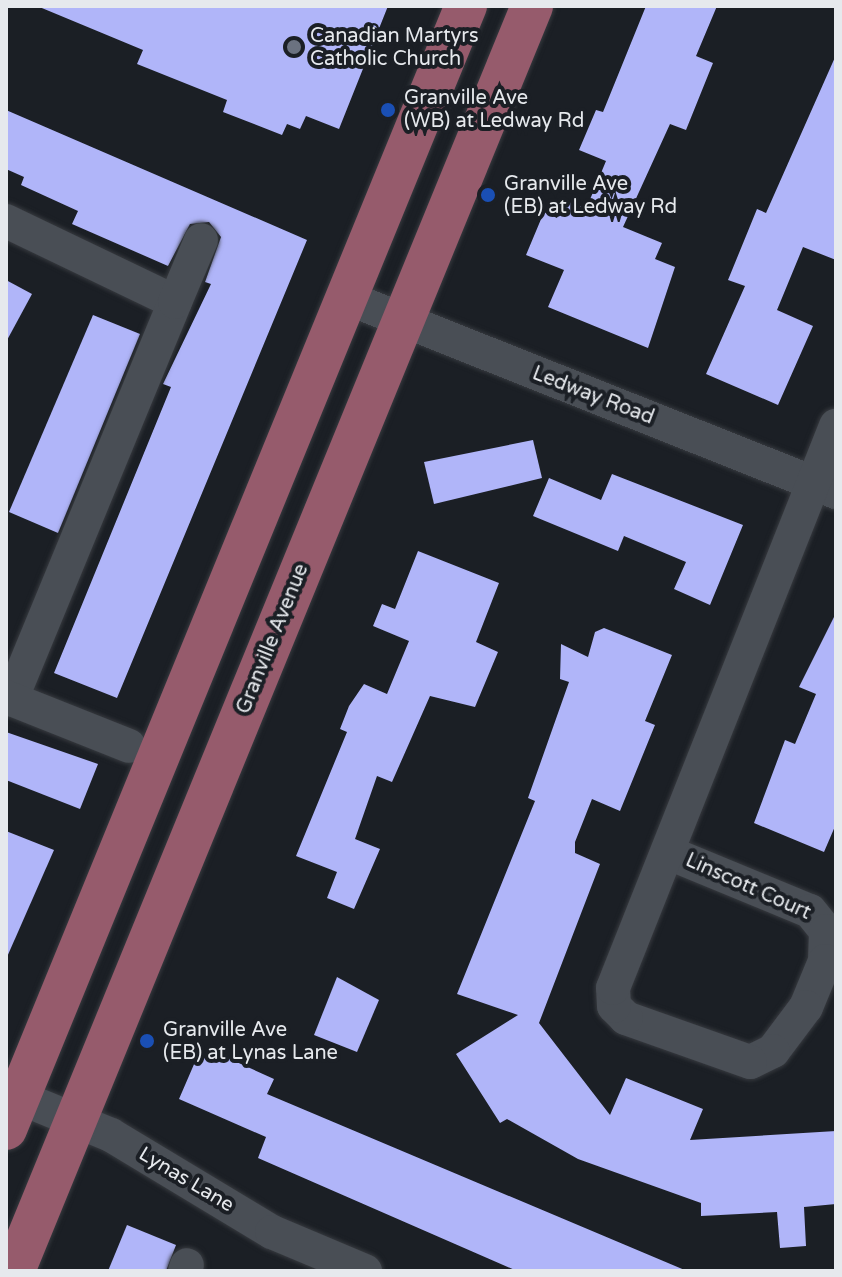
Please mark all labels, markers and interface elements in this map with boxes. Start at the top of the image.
place label: Canadian Martyrs Catholic Church [310,24,479,71]
marker: Canadian Martyrs Catholic Church [285,38,303,56]
place label: Granville Ave (WB) at Ledway Rd [404,86,584,133]
marker: Granville Ave (WB) at Ledway Rd [379,101,397,119]
place label: Granville Ave (EB) at Ledway Rd [504,172,677,219]
marker: Granville Ave (EB) at Ledway Rd [479,186,497,204]
street label: Ledway Road [529,362,657,430]
street label: Granville Avenue [232,560,314,718]
street label: Linscott Court [682,849,814,925]
place label: Granville Ave (EB) at Lynas Lane [163,1018,338,1065]
marker: Granville Ave (EB) at Lynas Lane [138,1032,156,1050]
street label: Lynas Lane [134,1142,238,1218]

